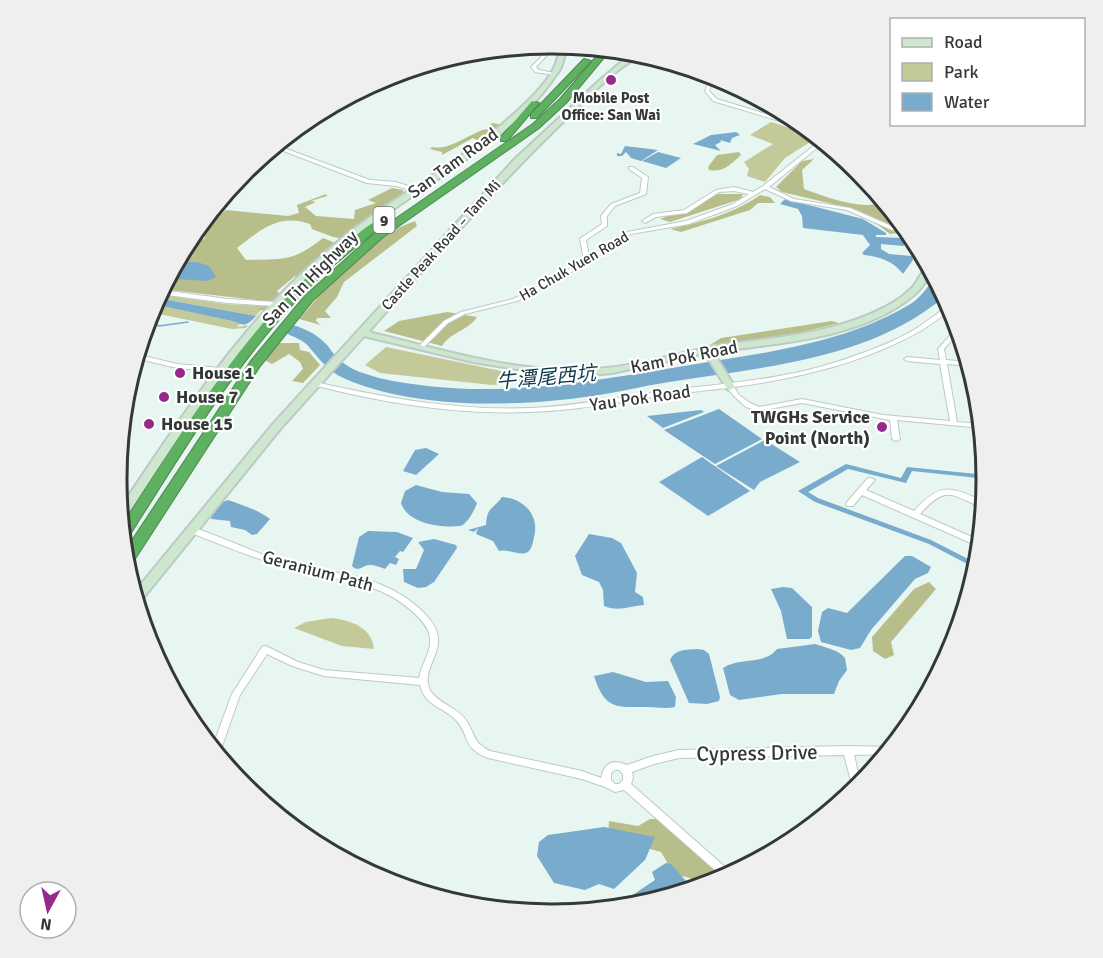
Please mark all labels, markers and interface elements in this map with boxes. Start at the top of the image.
legend [890,18,1085,126]
text: Road [944,31,983,53]
text: Park [944,61,979,83]
marker: Mobile Post Office: San Wai [604,73,618,87]
place label: Mobile Post Office: San Wai [562,89,660,124]
text: Water [944,91,990,113]
street label: San Tam Road [403,123,503,203]
street label: Castle Peak Road – Tam Mi [378,176,504,314]
road number: 9 [374,207,394,233]
street label: San Tin Highway [257,225,363,331]
street label: Ha Chuk Yuen Road [516,227,632,305]
street label: Kam Pok Road [629,336,739,378]
water label: 牛潭尾西坑 [495,360,600,394]
place label: House 1 [192,362,255,384]
marker: House 1 [173,366,187,380]
street label: Yau Pok Road [588,380,692,416]
place label: House 7 [176,386,239,408]
marker: House 7 [157,390,171,404]
place label: TWGHs Service Point (North) [751,406,870,449]
place label: House 15 [161,413,233,435]
marker: House 15 [142,417,156,431]
marker: TWGHs Service Point (North) [875,420,889,434]
street label: Geranium Path [260,546,376,596]
street label: Cypress Drive [696,739,818,767]
north arrow [18,880,78,940]
text: N [39,913,53,935]

